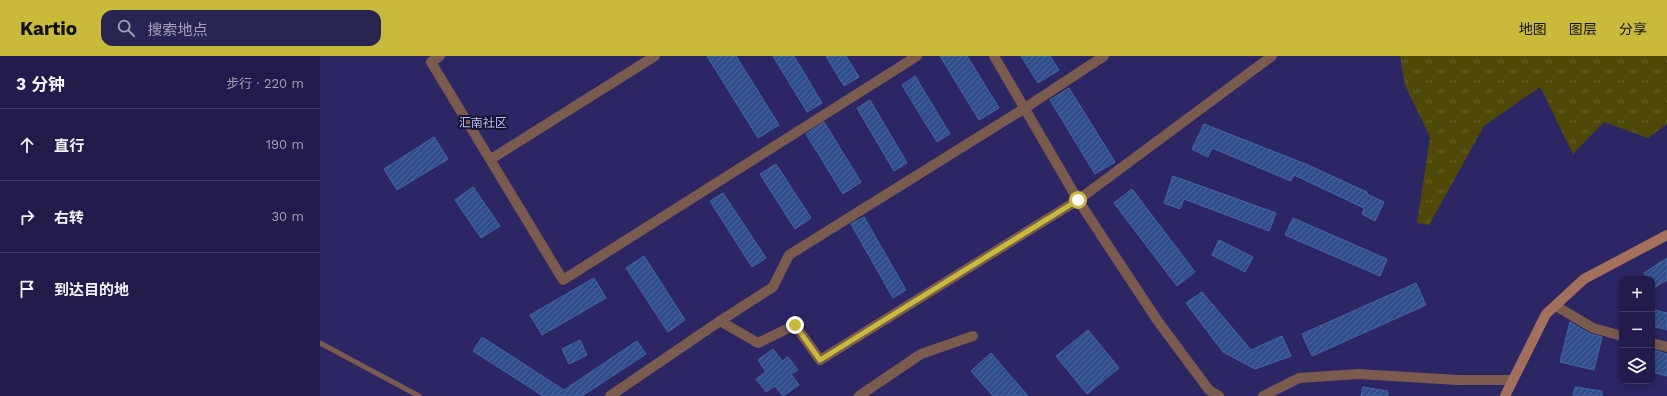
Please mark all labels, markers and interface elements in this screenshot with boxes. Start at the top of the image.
search box [101,10,381,46]
text: Kartio [20,17,77,40]
icon: search [115,17,137,39]
text: 搜索地点 [147,21,207,39]
text: 地图 [1519,21,1547,37]
text: 图层 [1569,21,1597,37]
text: 分享 [1619,21,1647,37]
text: 3 分钟 [16,74,65,94]
text: 步行 · 220 m [226,76,304,91]
district label: 汇南社区 [459,116,507,130]
icon: ahead [16,134,38,156]
text: 直行 [54,137,84,155]
text: 190 m [266,137,304,152]
route start [1069,191,1087,209]
icon: right [16,206,38,228]
text: 右转 [54,209,84,227]
text: 30 m [272,209,304,224]
map controls [1619,276,1655,384]
button: + [1619,276,1655,312]
icon: arrive [16,278,38,300]
text: 到达目的地 [54,281,129,299]
button: − [1619,312,1655,348]
route end [786,316,804,334]
button: layers [1619,348,1655,384]

